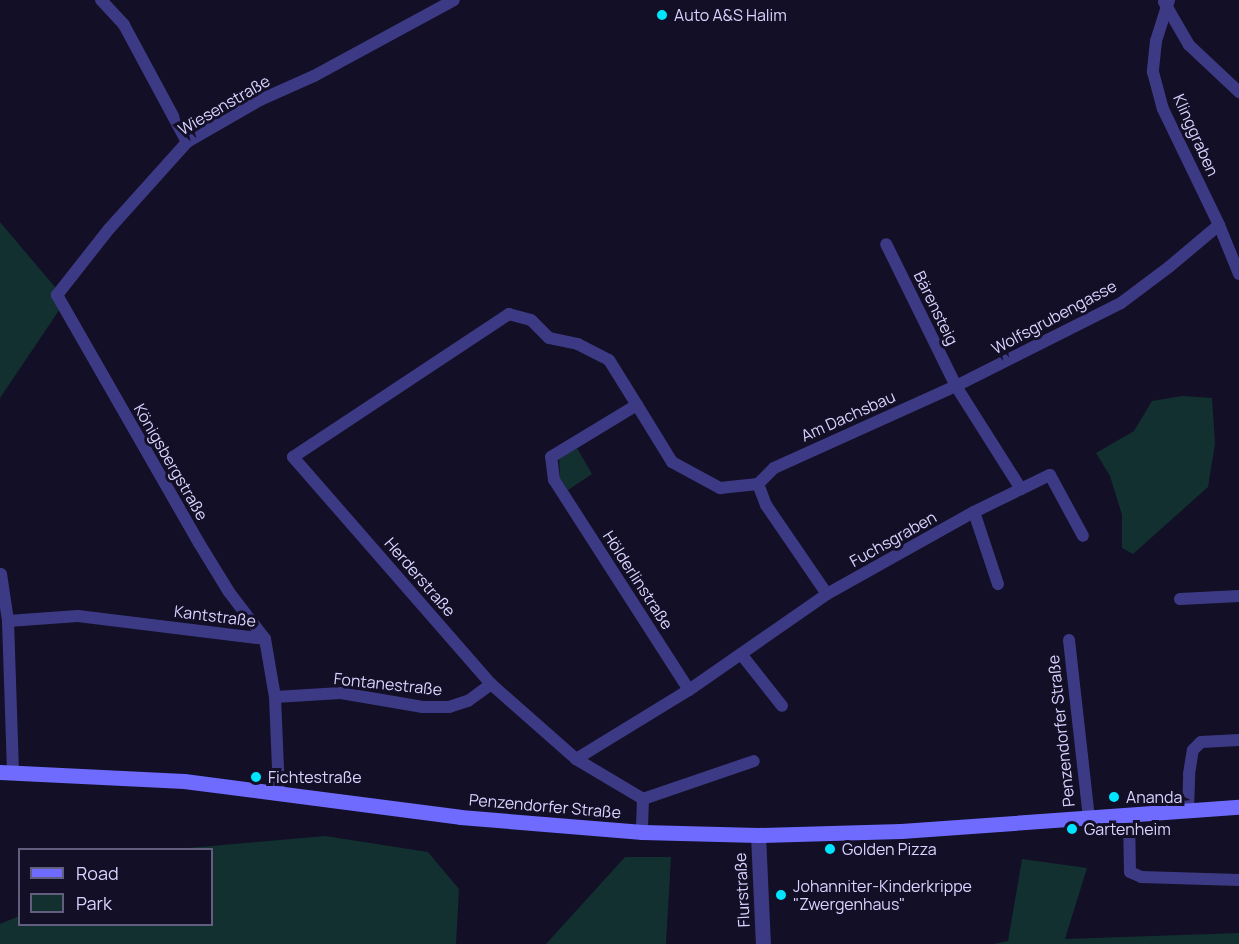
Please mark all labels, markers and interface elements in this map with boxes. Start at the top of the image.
place label: Auto A&S Halim [674,5,787,25]
marker: Auto A&S Halim [655,8,669,22]
street label: Wiesenstraße [175,71,273,139]
street label: Klinggraben [1169,91,1223,179]
street label: Bärensteig [910,268,962,348]
street label: Wolfsgrubengasse [988,276,1120,358]
street label: Am Dachsbau [798,387,898,445]
street label: Königsbergstraße [130,400,212,524]
street label: Fuchsgraben [846,507,940,571]
street label: Hölderlinstraße [599,527,677,633]
street label: Herderstraße [381,534,459,620]
street label: Kantstraße [173,601,257,631]
street label: Penzendorfer Straße [1043,654,1079,808]
street label: Fontanestraße [333,669,443,699]
place label: Fichtestraße [268,767,362,787]
marker: Fichtestraße [249,770,263,784]
place label: Ananda [1126,787,1182,807]
street label: Penzendorfer Straße [468,790,622,822]
marker: Ananda [1107,790,1121,804]
place label: Gartenheim [1084,819,1171,839]
marker: Gartenheim [1065,822,1079,836]
place label: Golden Pizza [842,839,937,859]
marker: Golden Pizza [823,842,837,856]
legend [18,848,213,926]
street label: Flurstraße [730,852,754,928]
text: Road [76,861,119,885]
place label: Johanniter-Kinderkrippe "Zwergenhaus" [793,876,972,914]
marker: Johanniter-Kinderkrippe "Zwergenhaus" [774,888,788,902]
text: Park [76,891,112,915]

